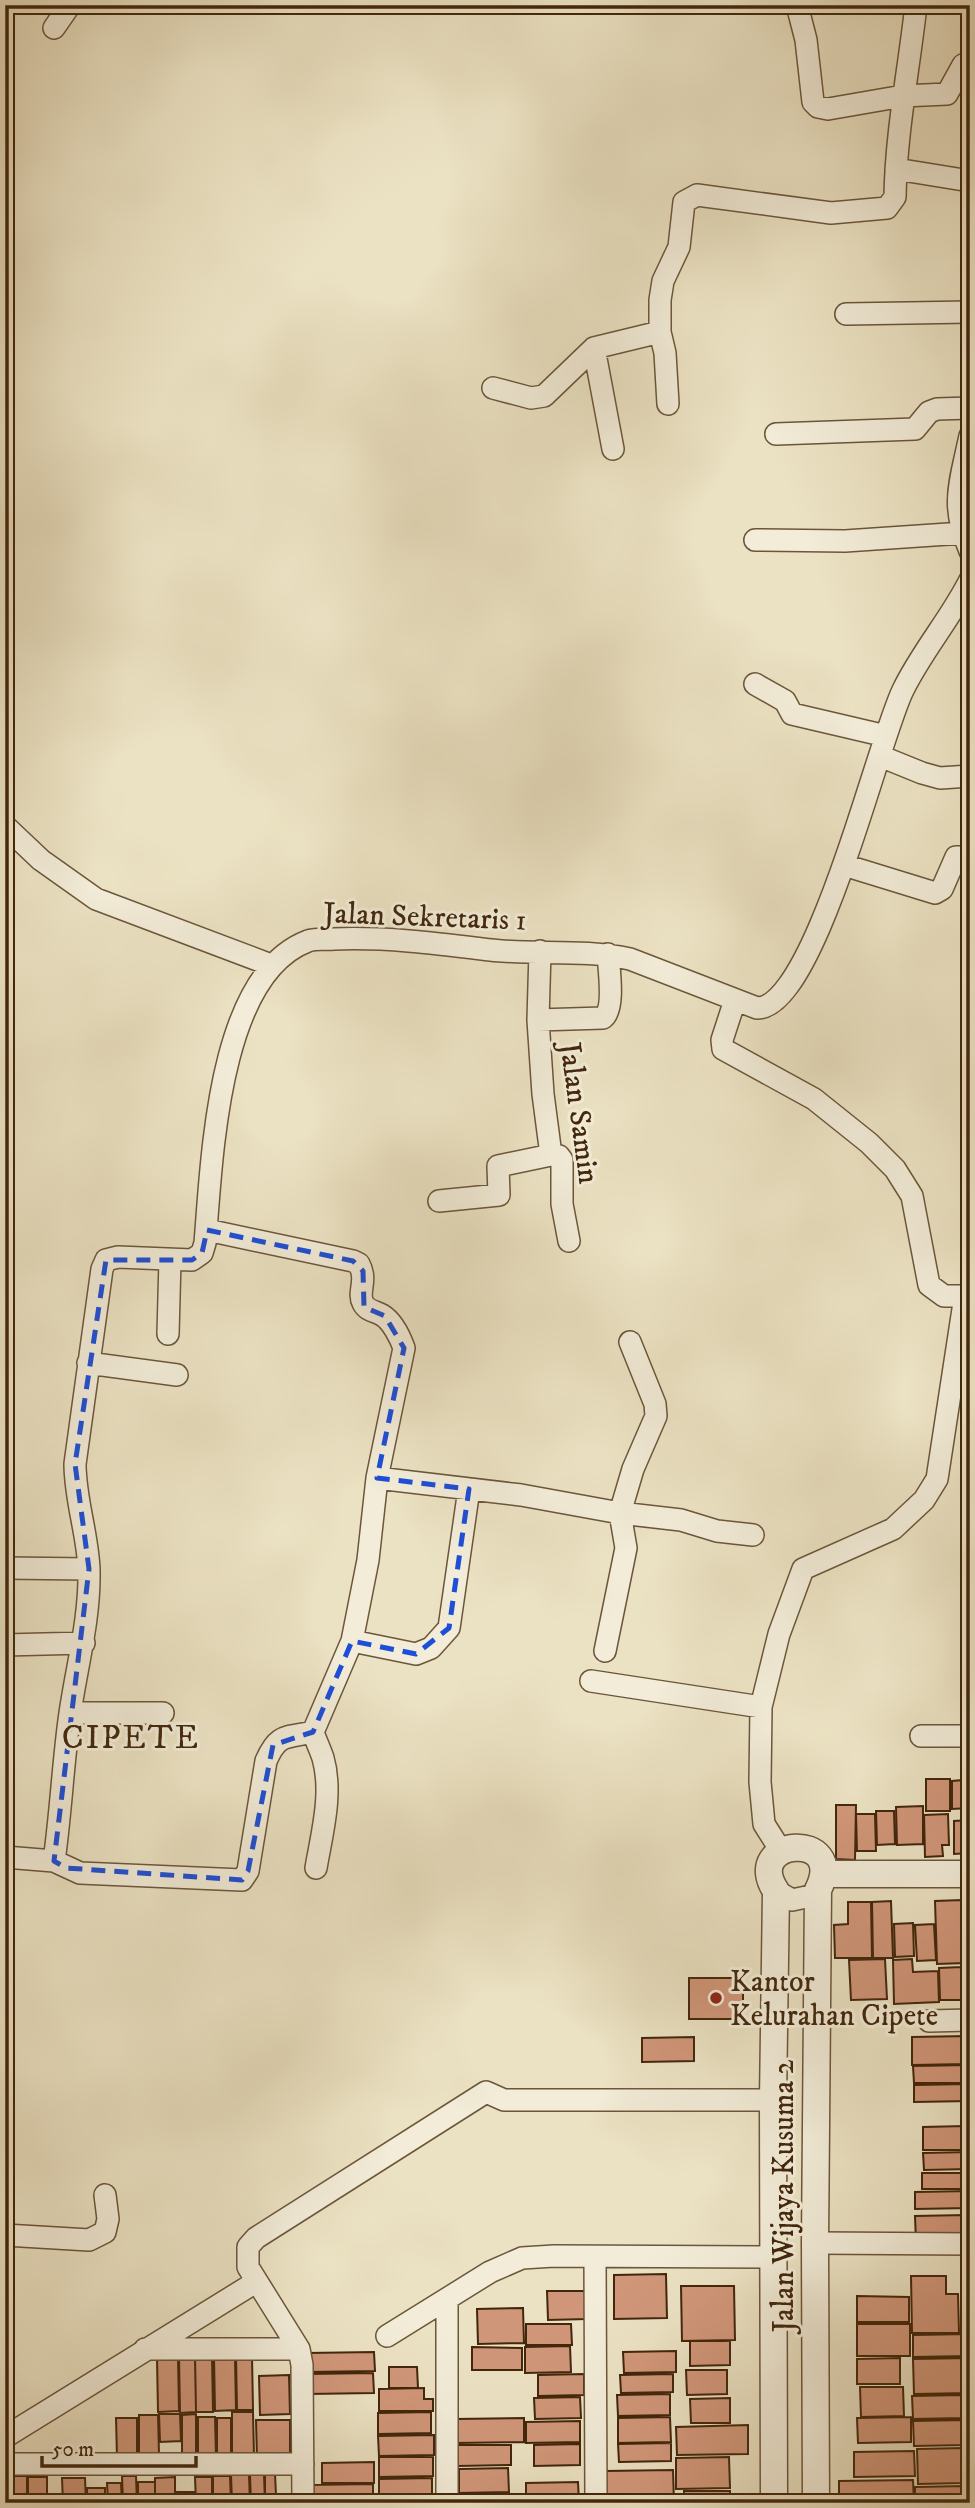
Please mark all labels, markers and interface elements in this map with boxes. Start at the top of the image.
street label: Jalan Sekretaris 1 [320,895,527,940]
street label: Jalan Samin [550,1037,607,1187]
district label: CIPETE [62,1718,200,1759]
place label: Kantor Kelurahan Cipete [730,1964,938,2035]
marker: Kantor Kelurahan Cipete [708,1990,724,2006]
street label: Jalan Wijaya Kusuma 2 [766,2059,803,2335]
scale bar [42,2424,196,2468]
text: 50 m [52,2437,94,2463]

